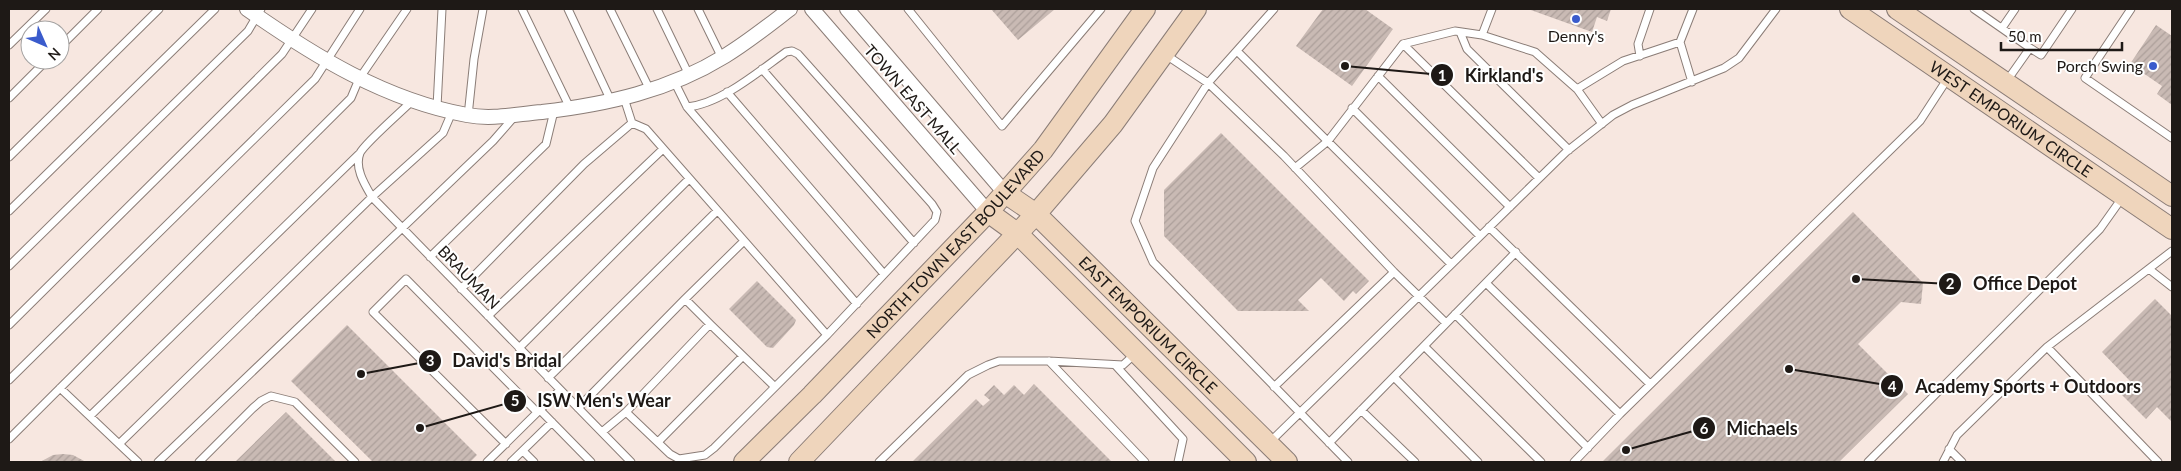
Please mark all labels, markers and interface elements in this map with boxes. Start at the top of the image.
marker: Denny's [1570,13,1582,25]
north arrow [20,20,70,70]
scale bar [2001,20,2122,52]
place label: Denny's [1548,26,1604,45]
text: 50 m [2008,27,2042,45]
street label: TOWN EAST MALL [861,40,966,157]
text: N [45,45,64,64]
street label: WEST EMPORIUM CIRCLE [1926,56,2096,181]
place label: Porch Swing [2057,56,2143,75]
callout: Kirkland's [1430,59,1554,92]
marker: Porch Swing [2147,60,2159,72]
text: Kirkland's [1465,64,1543,86]
text: 1 [1438,66,1446,84]
street label: NORTH TOWN EAST BOULEVARD [862,145,1048,342]
street label: BRAUMAN [435,241,504,312]
street label: EAST EMPORIUM CIRCLE [1075,252,1222,397]
callout: Office Depot [1938,267,2087,300]
text: Office Depot [1973,272,2077,294]
text: 2 [1946,274,1955,292]
callout: David's Bridal [417,344,572,377]
text: David's Bridal [452,349,562,371]
text: 3 [426,351,434,369]
callout: Academy Sports + Outdoors [1880,370,2151,403]
text: Academy Sports + Outdoors [1914,375,2141,397]
text: 4 [1888,377,1897,395]
callout: ISW Men's Wear [502,384,681,417]
text: ISW Men's Wear [537,389,671,411]
text: 5 [511,391,519,409]
callout: Michaels [1692,412,1808,445]
text: Michaels [1726,417,1798,439]
text: 6 [1700,419,1709,437]

